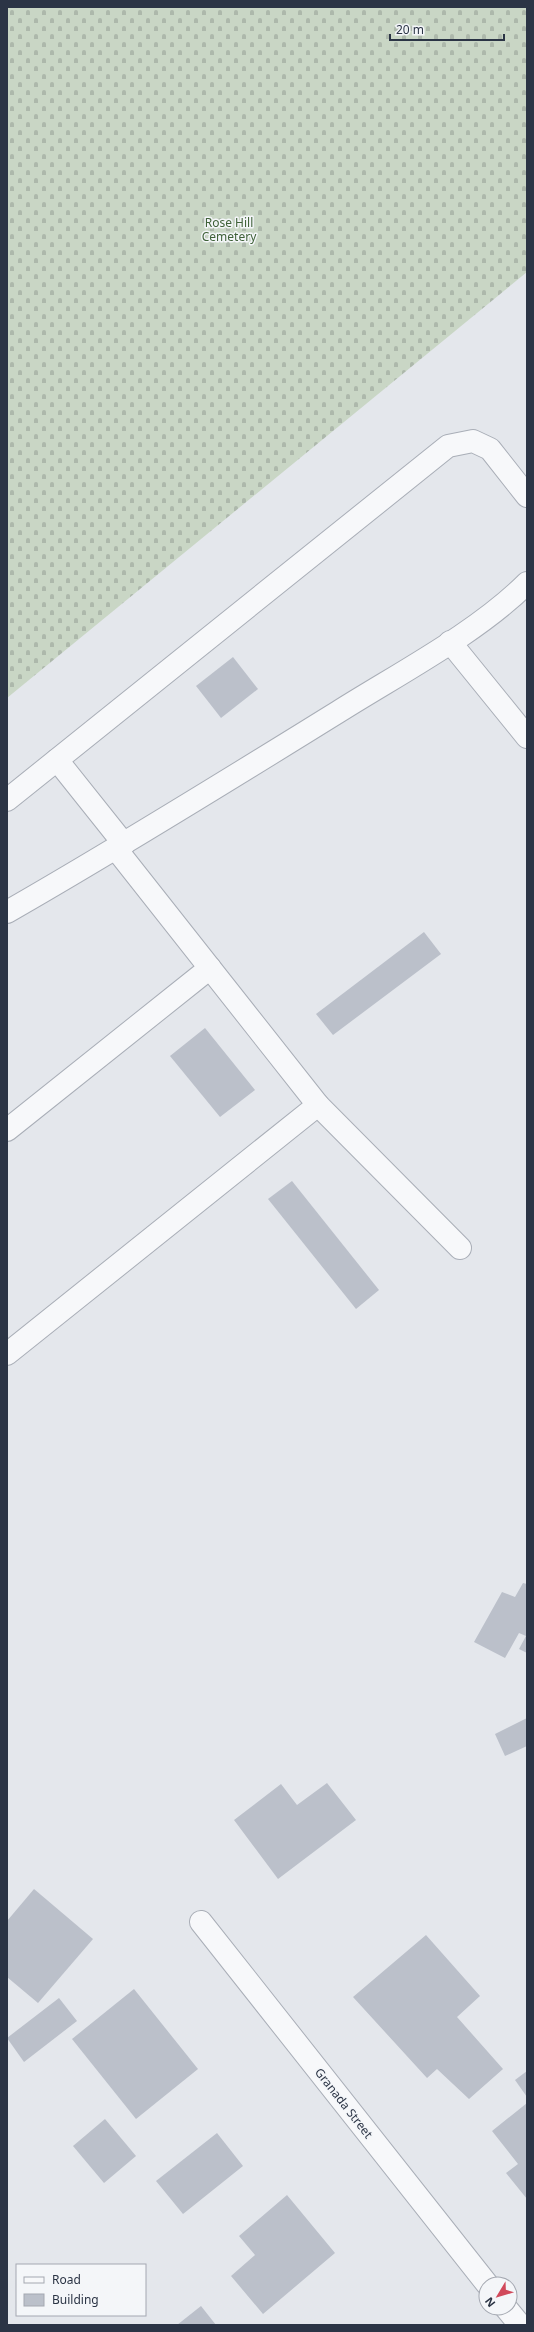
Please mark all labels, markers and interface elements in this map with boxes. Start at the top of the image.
scale bar [390,16,504,42]
text: 20 m [396,21,424,38]
park label: Rose Hill Cemetery [202,214,257,245]
street label: Granada Street [311,2064,377,2142]
legend [16,2264,146,2316]
text: Road [52,2271,81,2288]
north arrow [478,2276,518,2316]
text: Building [52,2291,99,2308]
text: N [481,2294,498,2311]

